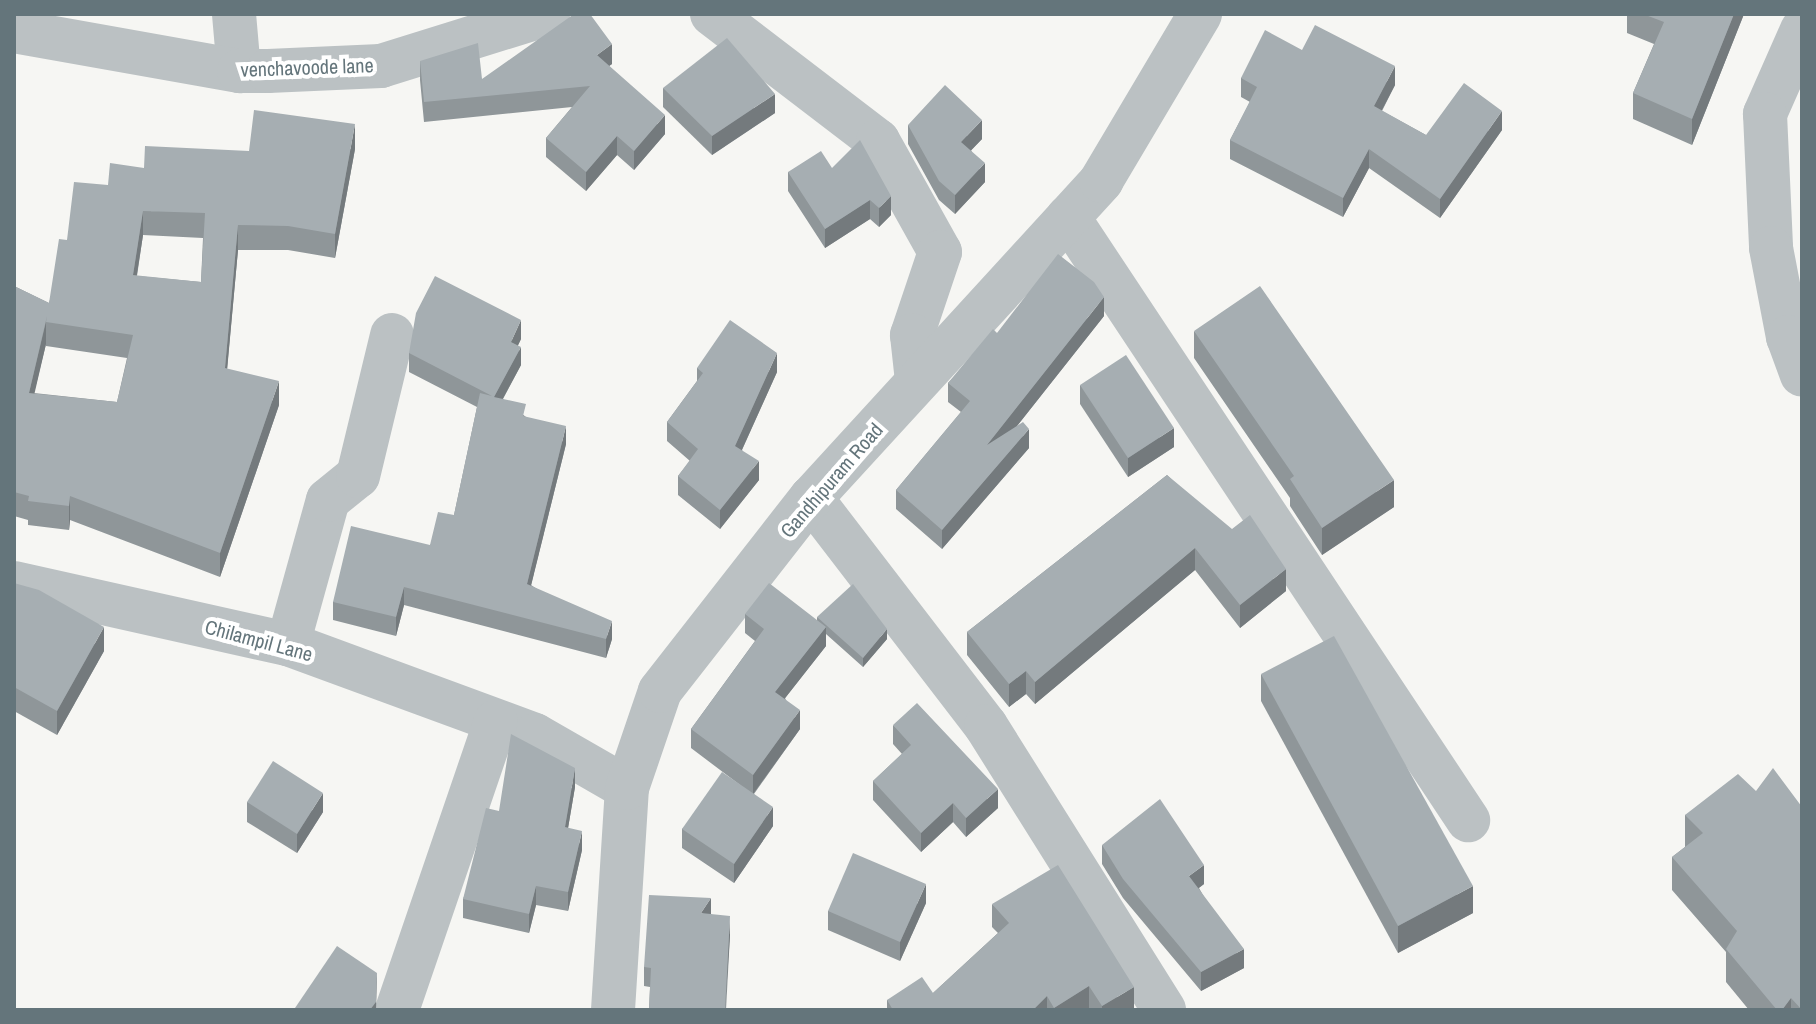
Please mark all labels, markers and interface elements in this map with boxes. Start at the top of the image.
street label: venchavoode lane [240,53,374,81]
street label: Gandhipuram Road [775,418,887,542]
street label: Chilampil Lane [203,614,315,666]

